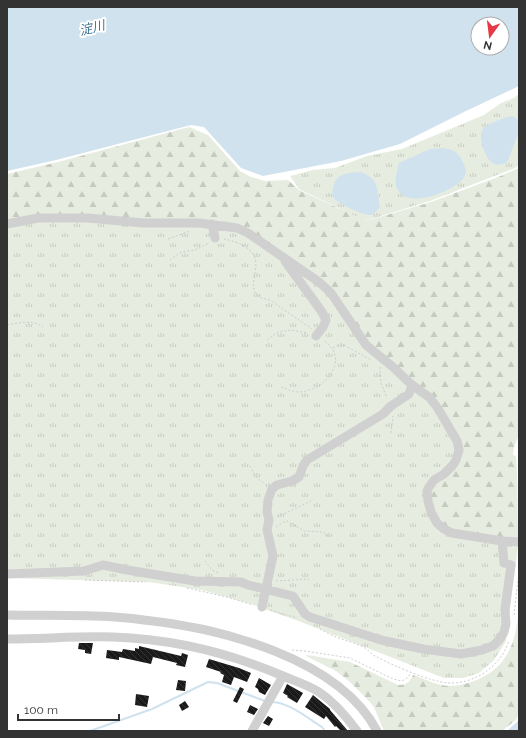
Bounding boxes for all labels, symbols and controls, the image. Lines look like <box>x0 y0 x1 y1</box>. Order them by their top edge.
north arrow <box>470 16 510 56</box>
water label: 淀川 <box>78 17 108 38</box>
text: N <box>482 38 493 53</box>
scale bar <box>18 696 119 722</box>
text: 100 m <box>24 703 58 717</box>

